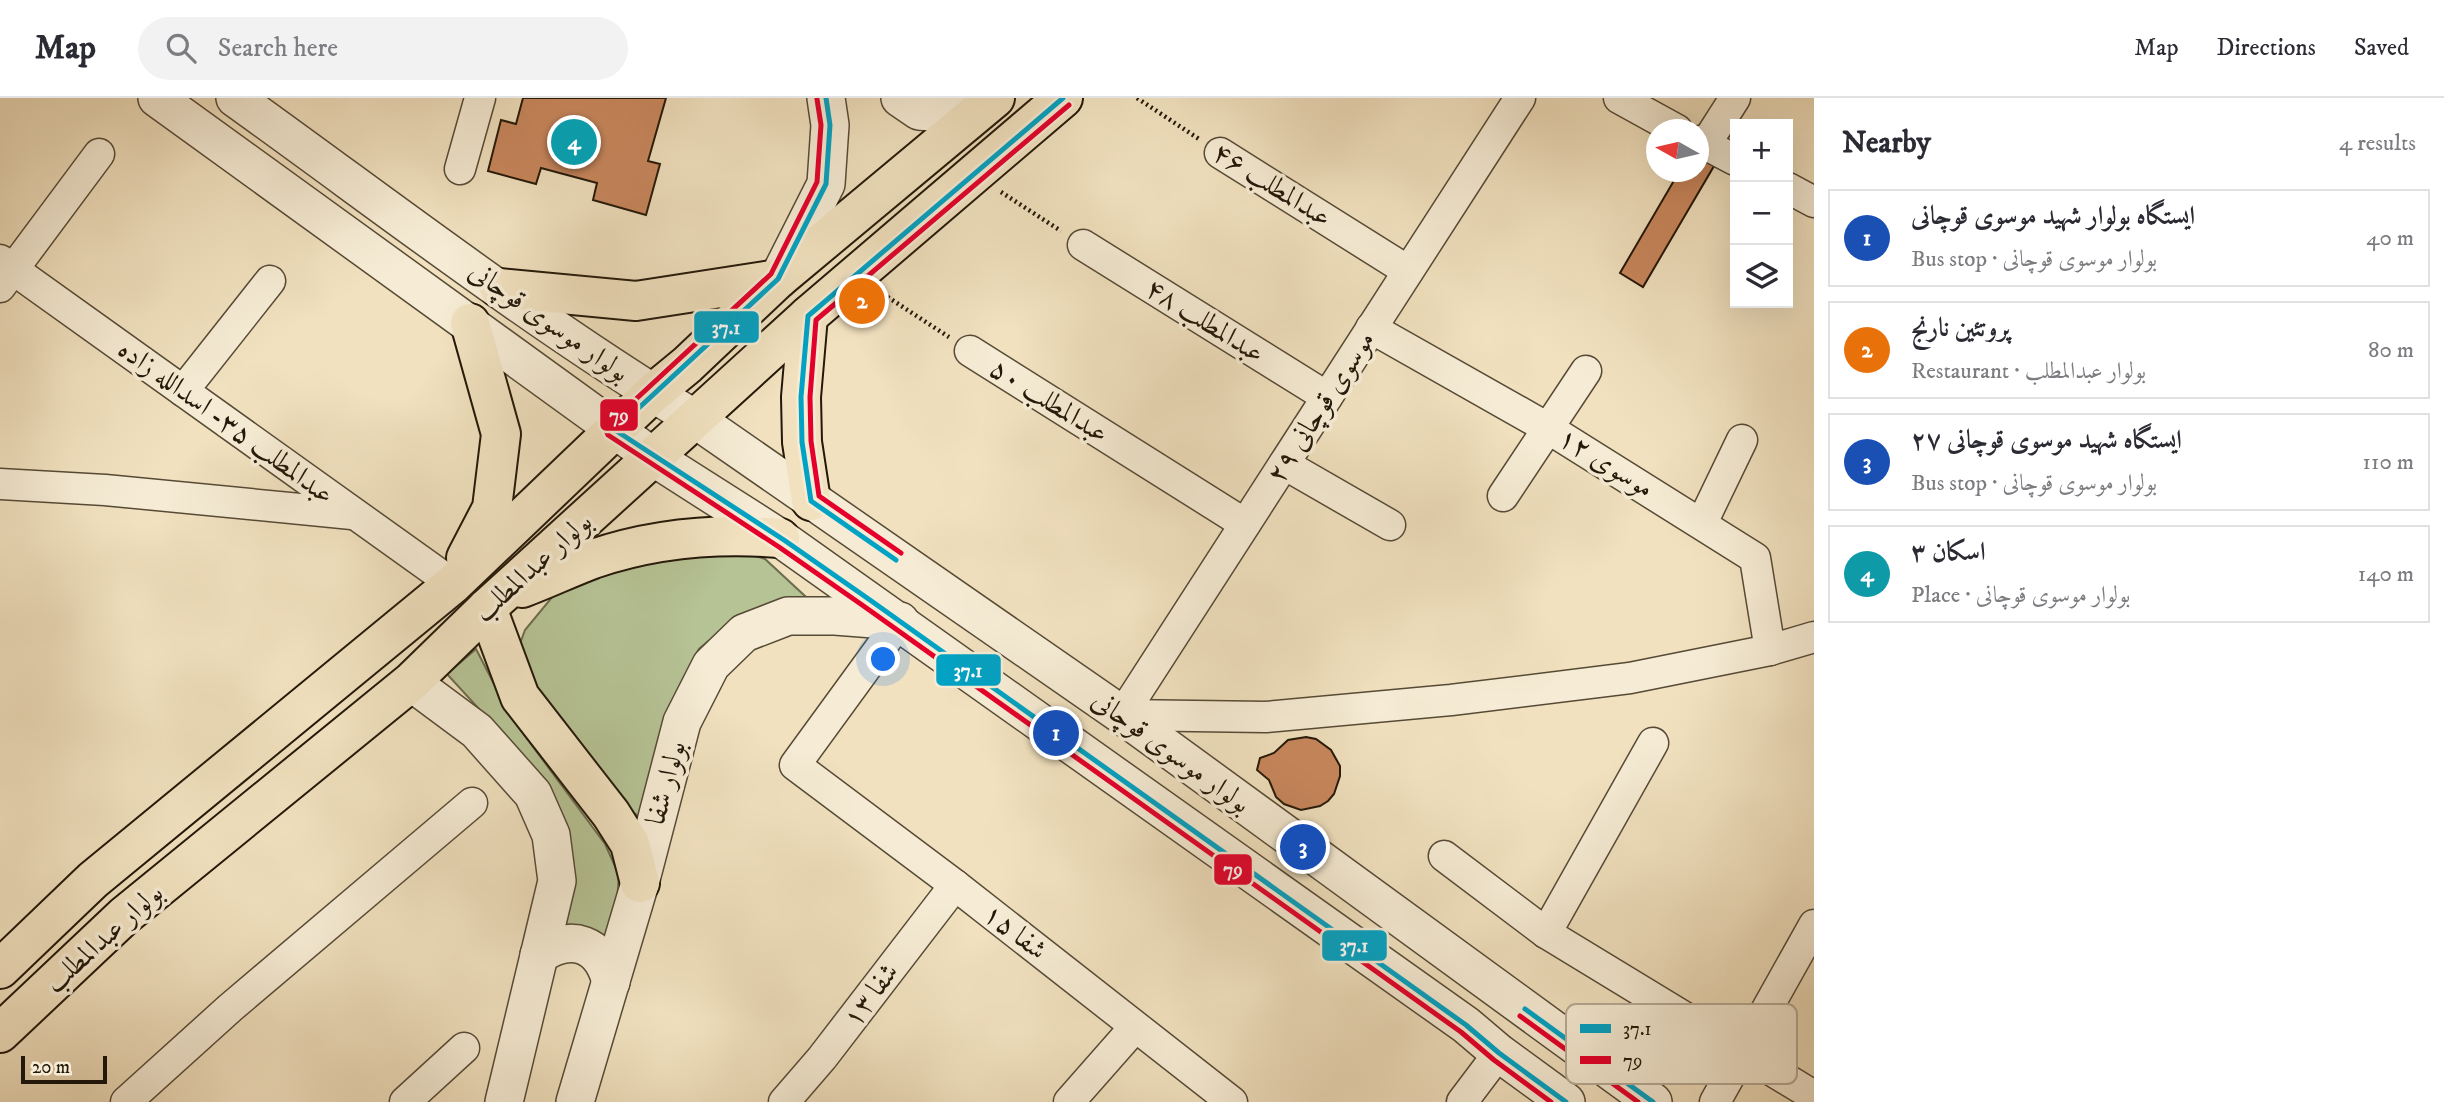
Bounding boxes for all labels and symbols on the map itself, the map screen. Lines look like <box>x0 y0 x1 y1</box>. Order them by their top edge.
pin: 4 <box>551 116 597 168</box>
north arrow <box>1646 119 1709 182</box>
street label: عبدالمطلب ۴۶ <box>1206 135 1338 235</box>
street label: بولوار موسوی قوچانی <box>461 254 636 391</box>
street label: عبدالمطلب ۴۸ <box>1139 271 1271 371</box>
pin: 2 <box>839 275 885 327</box>
line badge: 37.1 <box>693 310 760 344</box>
text: 37.1 <box>712 317 740 340</box>
street label: موسوی قوچانی ۲۹ <box>1259 324 1384 490</box>
street label: عبدالمطلب ۳۵- اسدالله زاده <box>111 332 341 512</box>
street label: عبدالمطلب ۵۰ <box>983 351 1115 451</box>
line badge: 79 <box>599 398 639 432</box>
text: 79 <box>609 405 629 428</box>
street label: موسوی ۱۲ <box>1552 420 1660 506</box>
street label: بولوار عبدالمطلب <box>466 505 600 629</box>
your location <box>866 642 900 676</box>
line badge: 37.1 <box>935 653 1002 687</box>
text: 37.1 <box>954 660 982 683</box>
street label: بولوار موسوی قوچانی <box>1084 683 1257 822</box>
pin: 1 <box>1033 707 1079 759</box>
street label: بولوار شفا <box>638 737 694 829</box>
pin: 3 <box>1280 821 1326 873</box>
line badge: 79 <box>1213 853 1253 886</box>
text: 79 <box>1223 859 1243 882</box>
street label: بولوار عبدالمطلب <box>37 876 171 1000</box>
street label: شفا ۱۵ <box>976 896 1054 968</box>
line badge: 37.1 <box>1321 929 1388 962</box>
text: 37.1 <box>1340 935 1368 958</box>
street label: شفا ۱۳ <box>835 956 907 1034</box>
legend <box>1566 1004 1797 1084</box>
text: 37.1 <box>1623 1018 1651 1041</box>
text: 79 <box>1623 1050 1643 1073</box>
scale bar <box>21 1053 107 1085</box>

